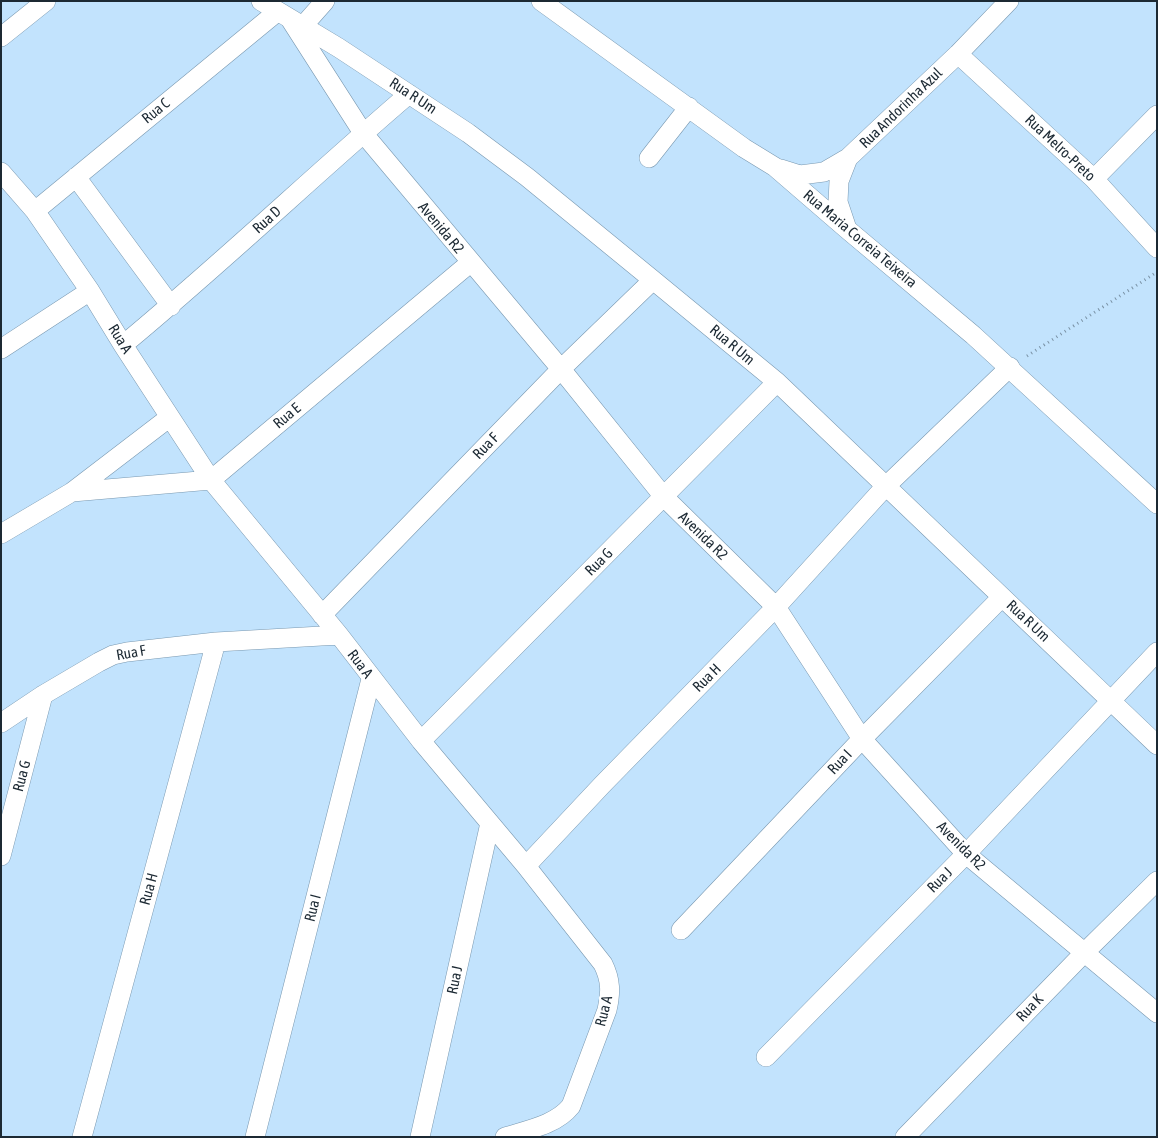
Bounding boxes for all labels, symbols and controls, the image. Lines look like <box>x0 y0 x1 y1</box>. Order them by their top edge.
street label: Rua Andorinha Azul <box>856 64 946 152</box>
street label: Rua R Um <box>386 74 440 118</box>
street label: Rua C <box>138 94 174 128</box>
street label: Rua Melro-Preto <box>1021 111 1099 185</box>
street label: Rua Maria Correia Teixeira <box>799 186 921 292</box>
street label: Avenida R2 <box>414 199 468 257</box>
street label: Rua D <box>249 203 285 237</box>
street label: Rua A <box>104 321 136 357</box>
street label: Rua R Um <box>706 321 758 369</box>
street label: Rua E <box>270 399 304 433</box>
street label: Rua F <box>469 429 503 463</box>
street label: Avenida R2 <box>675 508 731 564</box>
street label: Rua G <box>581 544 617 580</box>
street label: Rua R Um <box>1002 596 1054 646</box>
street label: Rua F <box>115 642 147 664</box>
street label: Rua A <box>343 646 377 682</box>
street label: Rua H <box>689 660 725 696</box>
street label: Rua I <box>824 746 856 778</box>
street label: Rua G <box>9 758 35 794</box>
street label: Avenida R2 <box>933 818 989 874</box>
street label: Rua J <box>924 864 956 896</box>
street label: Rua H <box>136 871 162 907</box>
street label: Rua I <box>301 892 325 924</box>
street label: Rua J <box>443 964 467 996</box>
street label: Rua K <box>1013 991 1047 1025</box>
street label: Rua A <box>592 994 616 1028</box>

